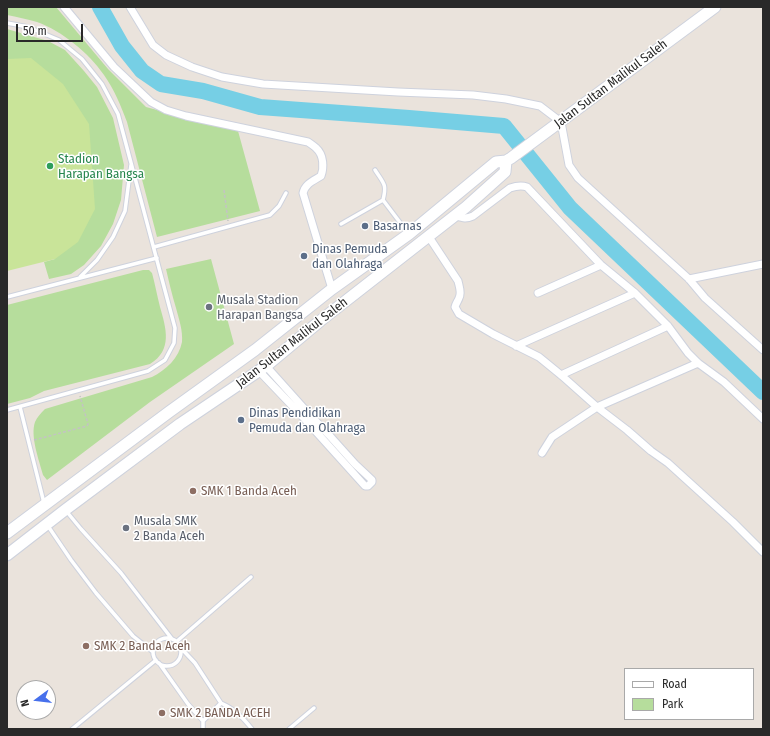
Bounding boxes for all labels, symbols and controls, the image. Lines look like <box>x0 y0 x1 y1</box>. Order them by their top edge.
scale bar <box>18 16 85 42</box>
text: 50 m <box>23 24 47 38</box>
street label: Jalan Sultan Malikul Saleh <box>551 36 671 132</box>
place label: Stadion Harapan Bangsa <box>58 151 144 182</box>
marker: Stadion Harapan Bangsa <box>45 161 55 171</box>
place label: Basarnas <box>373 218 421 234</box>
marker: Basarnas <box>360 221 370 231</box>
place label: Dinas Pemuda dan Olahraga <box>312 241 388 272</box>
marker: Dinas Pemuda dan Olahraga <box>299 251 309 261</box>
place label: Musala Stadion Harapan Bangsa <box>217 292 303 323</box>
street label: Jalan Sultan Malikul Saleh <box>233 295 351 391</box>
marker: Musala Stadion Harapan Bangsa <box>204 302 214 312</box>
place label: Dinas Pendidikan Pemuda dan Olahraga <box>249 405 366 436</box>
marker: Dinas Pendidikan Pemuda dan Olahraga <box>236 415 246 425</box>
place label: SMK 1 Banda Aceh <box>201 483 297 499</box>
marker: SMK 1 Banda Aceh <box>188 486 198 496</box>
place label: Musala SMK 2 Banda Aceh <box>134 513 205 544</box>
marker: Musala SMK 2 Banda Aceh <box>121 523 131 533</box>
place label: SMK 2 Banda Aceh <box>94 638 190 654</box>
marker: SMK 2 Banda Aceh <box>81 641 91 651</box>
legend <box>624 668 754 720</box>
text: Road <box>662 677 687 691</box>
north arrow <box>16 680 56 720</box>
text: Park <box>662 697 683 711</box>
text: N <box>18 698 32 708</box>
place label: SMK 2 BANDA ACEH <box>170 705 271 721</box>
marker: SMK 2 BANDA ACEH <box>157 708 167 718</box>

